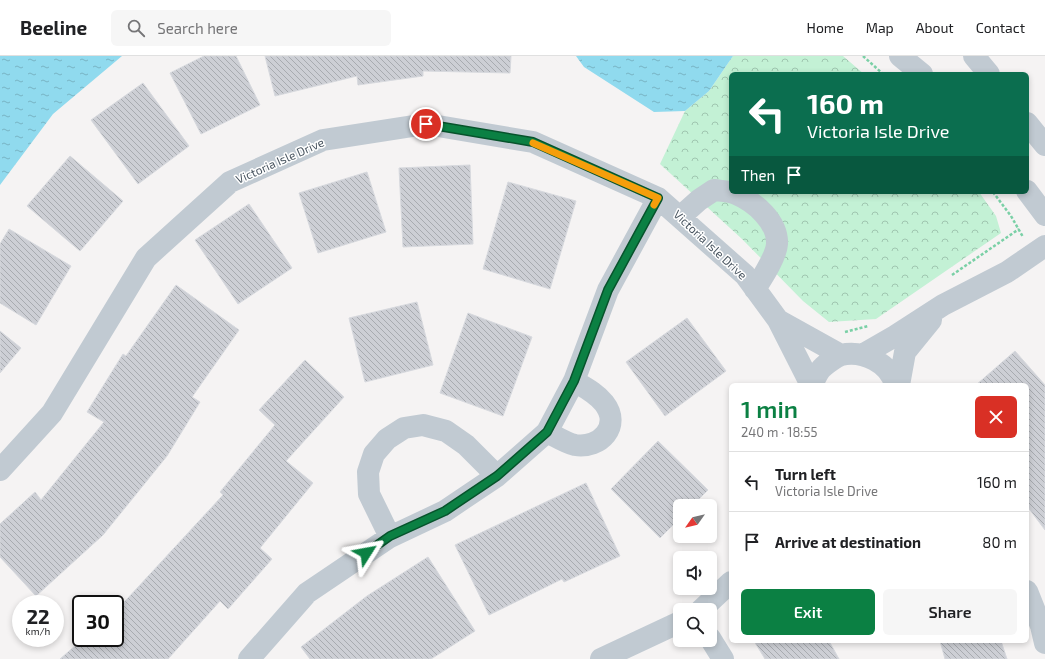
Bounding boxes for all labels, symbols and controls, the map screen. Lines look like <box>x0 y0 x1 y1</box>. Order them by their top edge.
search box <box>111 10 391 46</box>
text: Beeline <box>20 16 87 39</box>
icon: search <box>125 17 147 39</box>
text: Search here <box>157 19 238 37</box>
text: Home <box>807 19 844 36</box>
text: Map <box>866 19 894 36</box>
text: About <box>916 19 954 36</box>
text: Contact <box>976 19 1025 36</box>
text: 160 m <box>807 86 884 120</box>
icon: left <box>741 88 793 140</box>
pin <box>409 107 443 141</box>
icon: arrive <box>415 113 437 135</box>
text: Victoria Isle Drive <box>807 120 950 142</box>
street label: Victoria Isle Drive <box>233 134 326 186</box>
icon: arrive <box>783 164 805 186</box>
text: Then <box>741 166 775 184</box>
street label: Victoria Isle Drive <box>671 207 750 282</box>
text: 1 min <box>741 394 798 423</box>
button: close <box>975 396 1017 438</box>
text: 240 m · 18:55 <box>741 424 817 440</box>
text: Turn left <box>775 465 836 483</box>
icon: left <box>741 471 763 493</box>
text: 160 m <box>977 473 1017 491</box>
text: Victoria Isle Drive <box>775 483 878 499</box>
north arrow <box>673 499 717 543</box>
map controls <box>673 499 717 647</box>
icon: arrive <box>741 531 763 553</box>
position arrow <box>345 532 387 574</box>
text: Arrive at destination <box>775 533 921 551</box>
text: 80 m <box>982 533 1017 551</box>
button: sound <box>673 551 717 595</box>
button: Exit <box>741 589 875 635</box>
button: Share <box>883 589 1017 635</box>
speed limit sign: 30 <box>72 595 124 647</box>
button: search <box>673 603 717 647</box>
text: 22 <box>26 604 50 628</box>
text: km/h <box>26 625 50 637</box>

